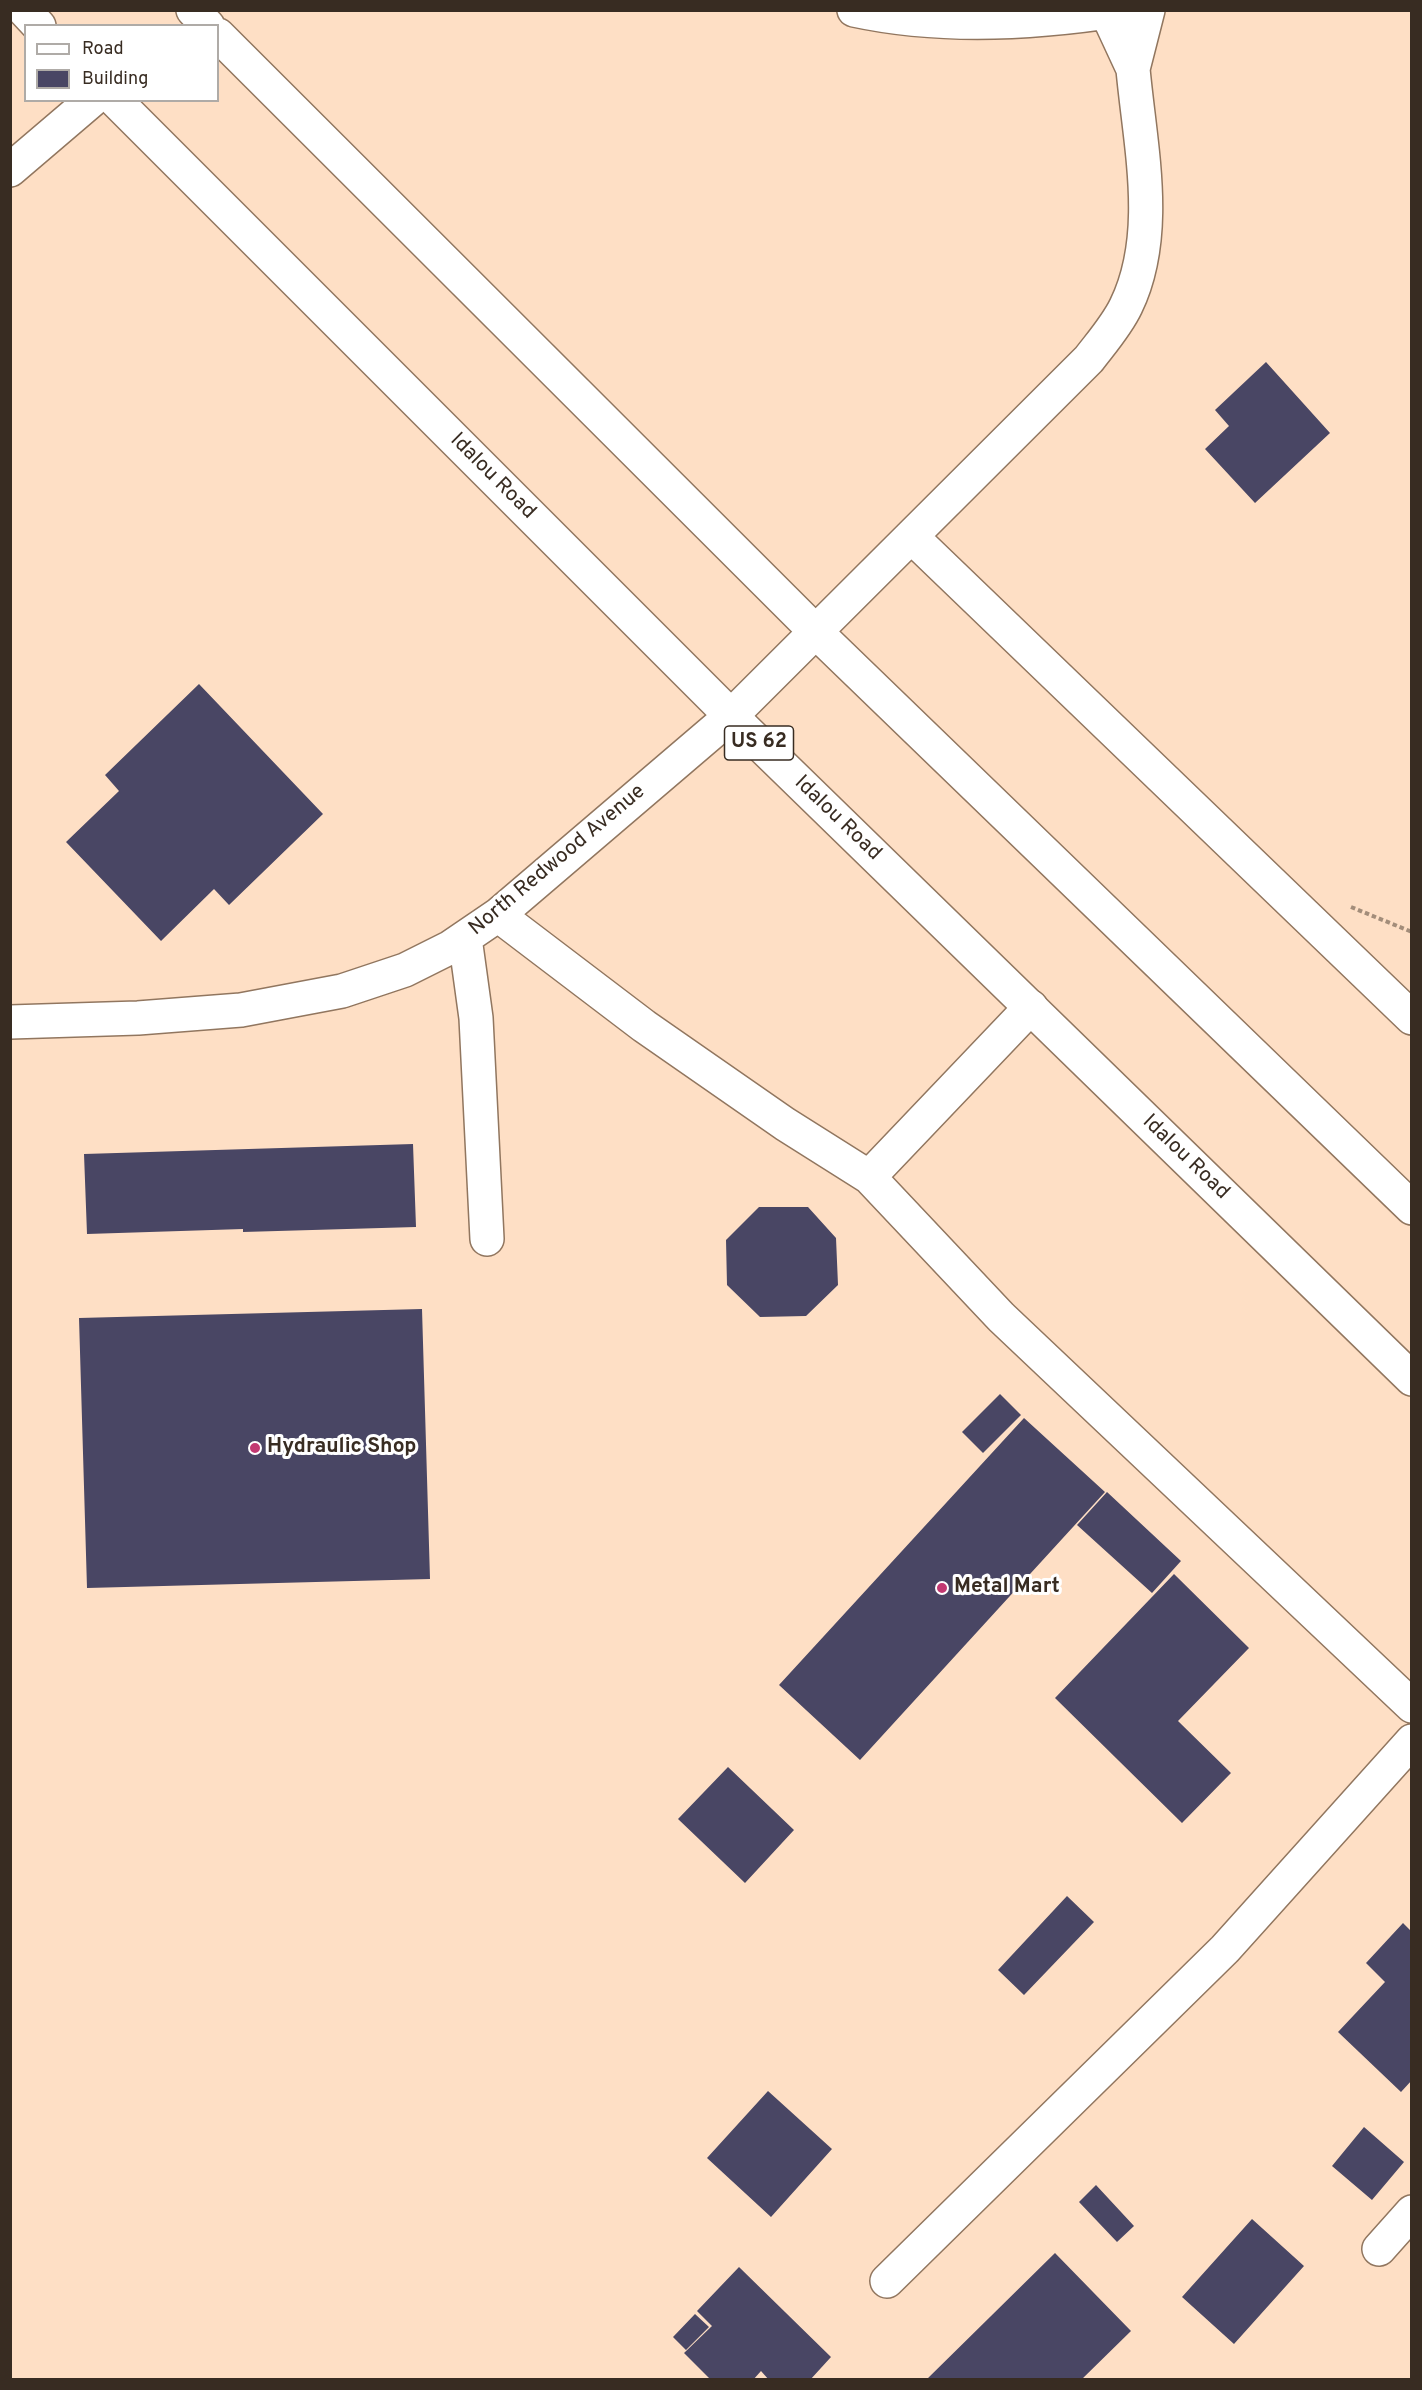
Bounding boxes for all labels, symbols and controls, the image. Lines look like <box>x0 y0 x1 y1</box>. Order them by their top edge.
legend <box>24 24 219 102</box>
text: Road <box>82 38 124 61</box>
text: Building <box>82 68 148 91</box>
street label: Idalou Road <box>444 429 540 525</box>
road number: US 62 <box>724 726 794 760</box>
street label: Idalou Road <box>788 771 886 867</box>
street label: North Redwood Avenue <box>465 780 651 942</box>
street label: Idalou Road <box>1136 1110 1234 1206</box>
place label: Hydraulic Shop <box>267 1435 416 1461</box>
marker: Hydraulic Shop <box>248 1441 262 1455</box>
place label: Metal Mart <box>954 1575 1060 1601</box>
marker: Metal Mart <box>935 1581 949 1595</box>

